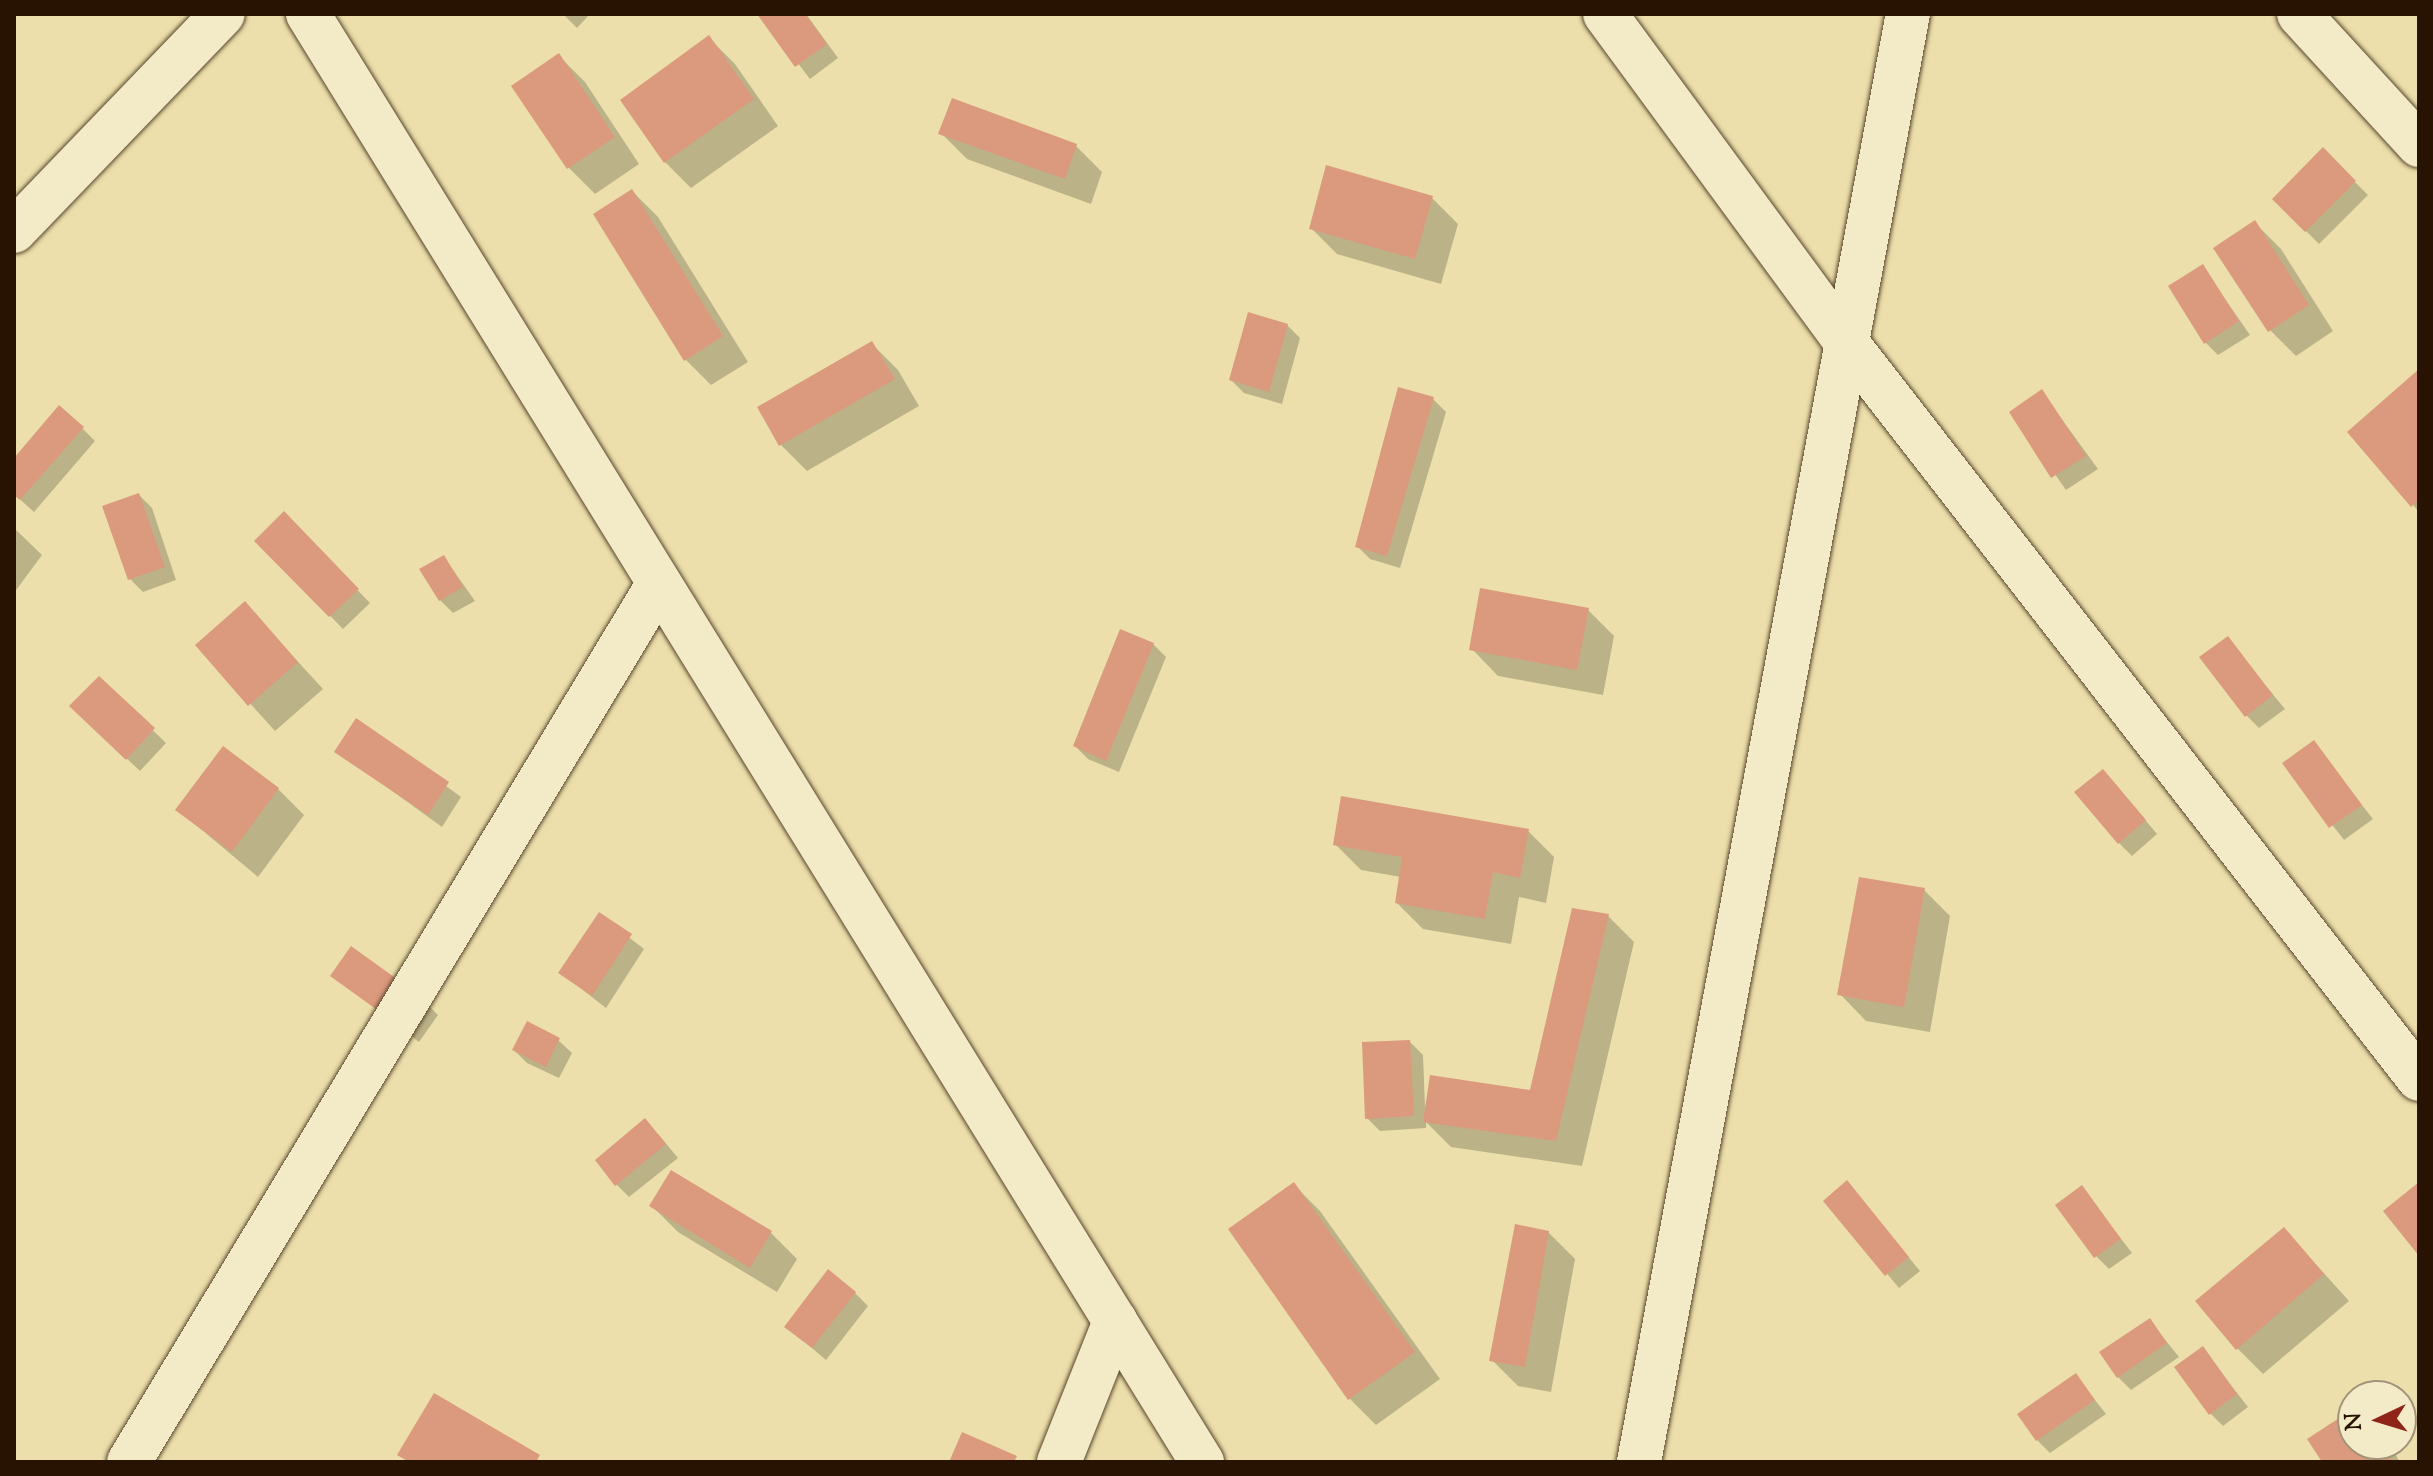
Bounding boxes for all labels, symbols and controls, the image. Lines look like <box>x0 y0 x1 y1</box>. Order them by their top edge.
north arrow <box>2337 1380 2417 1460</box>
text: N <box>2338 1412 2372 1431</box>

